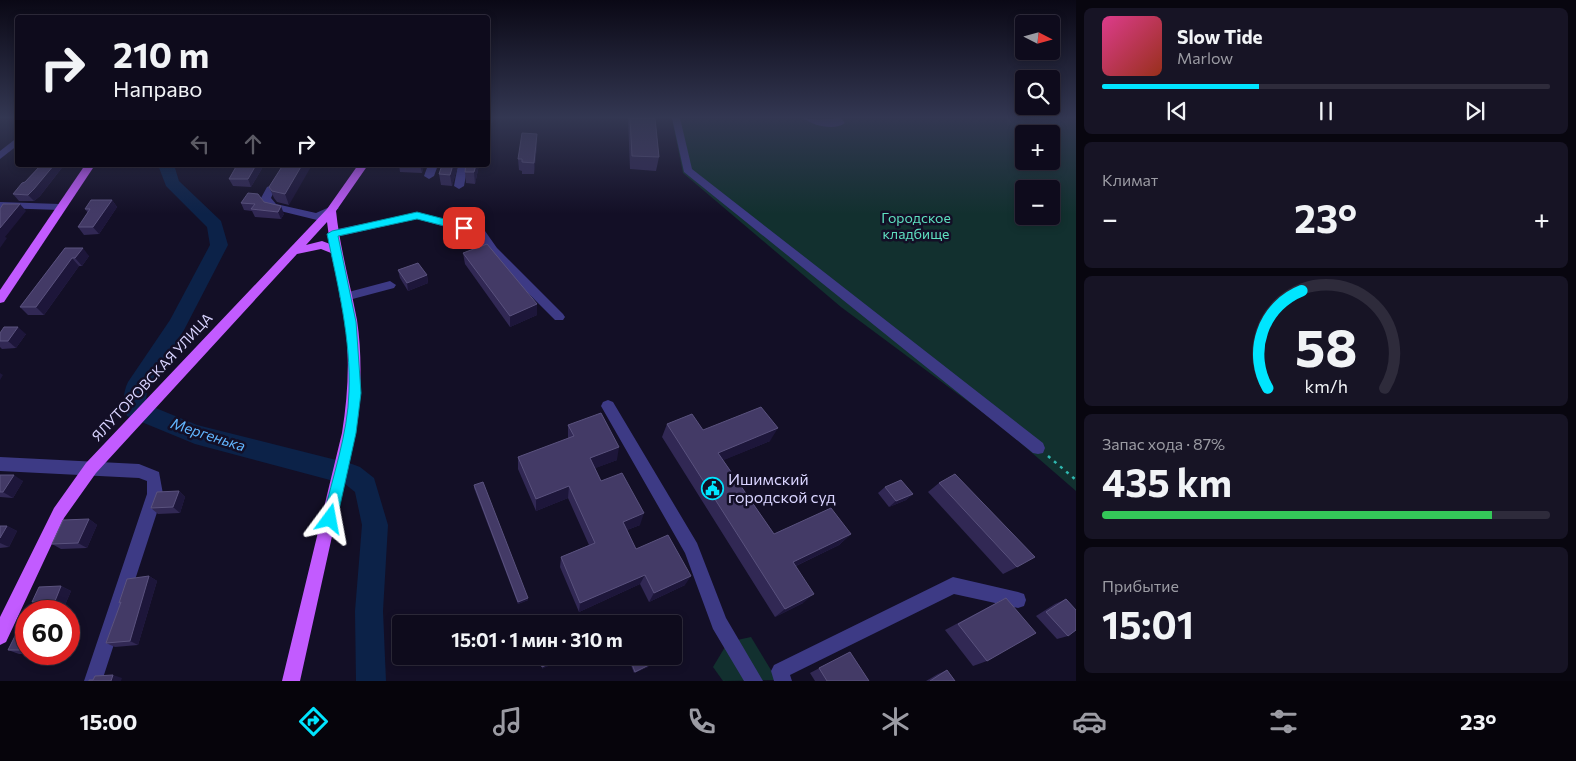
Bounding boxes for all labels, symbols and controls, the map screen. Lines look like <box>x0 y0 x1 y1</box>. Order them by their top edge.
north arrow <box>1015 15 1060 60</box>
map controls <box>1015 15 1060 225</box>
text: Slow Tide <box>1177 25 1263 48</box>
text: 210 m <box>113 32 209 75</box>
icon: right <box>30 35 95 100</box>
text: Marlow <box>1177 48 1233 67</box>
button: search <box>1015 70 1060 115</box>
text: Направо <box>113 75 203 102</box>
icon: previous <box>1163 97 1191 125</box>
icon: pause <box>1312 97 1340 125</box>
icon: next <box>1461 97 1489 125</box>
button: + <box>1015 125 1060 170</box>
icon: left <box>186 130 214 158</box>
icon: ahead <box>239 130 267 158</box>
icon: right <box>292 130 320 158</box>
text: Климат <box>1102 170 1158 189</box>
button: − <box>1015 180 1060 225</box>
text: 23° <box>1294 194 1357 241</box>
text: − <box>1102 201 1118 235</box>
text: + <box>1534 201 1550 235</box>
pin <box>443 207 485 249</box>
park label: Городское кладбище <box>881 209 951 242</box>
icon: arrive <box>450 214 478 242</box>
street label: ЯЛУТОРОВСКАЯ УЛИЦА <box>88 309 216 444</box>
text: 58 <box>1295 314 1357 378</box>
text: km/h <box>1304 375 1348 397</box>
water label: Мергенька <box>169 414 248 455</box>
text: Запас хода · 87% <box>1102 434 1225 453</box>
text: 435 km <box>1102 458 1232 505</box>
place label: Ишимский городской суд <box>728 469 836 506</box>
public building icon: Ишимский городской суд <box>700 476 724 500</box>
position arrow <box>303 492 355 544</box>
text: Прибытие <box>1102 576 1179 595</box>
speed limit sign: 60 <box>15 600 80 665</box>
text: 15:01 <box>1102 600 1194 647</box>
text: 15:01 · 1 мин · 310 m <box>451 628 623 651</box>
icon: directions <box>296 704 331 739</box>
icon: music <box>490 704 525 739</box>
icon: phone <box>684 704 719 739</box>
icon: climate <box>878 704 913 739</box>
icon: car <box>1072 704 1107 739</box>
icon: filters <box>1266 704 1301 739</box>
text: 15:00 <box>79 708 137 735</box>
text: 23° <box>1460 708 1496 735</box>

